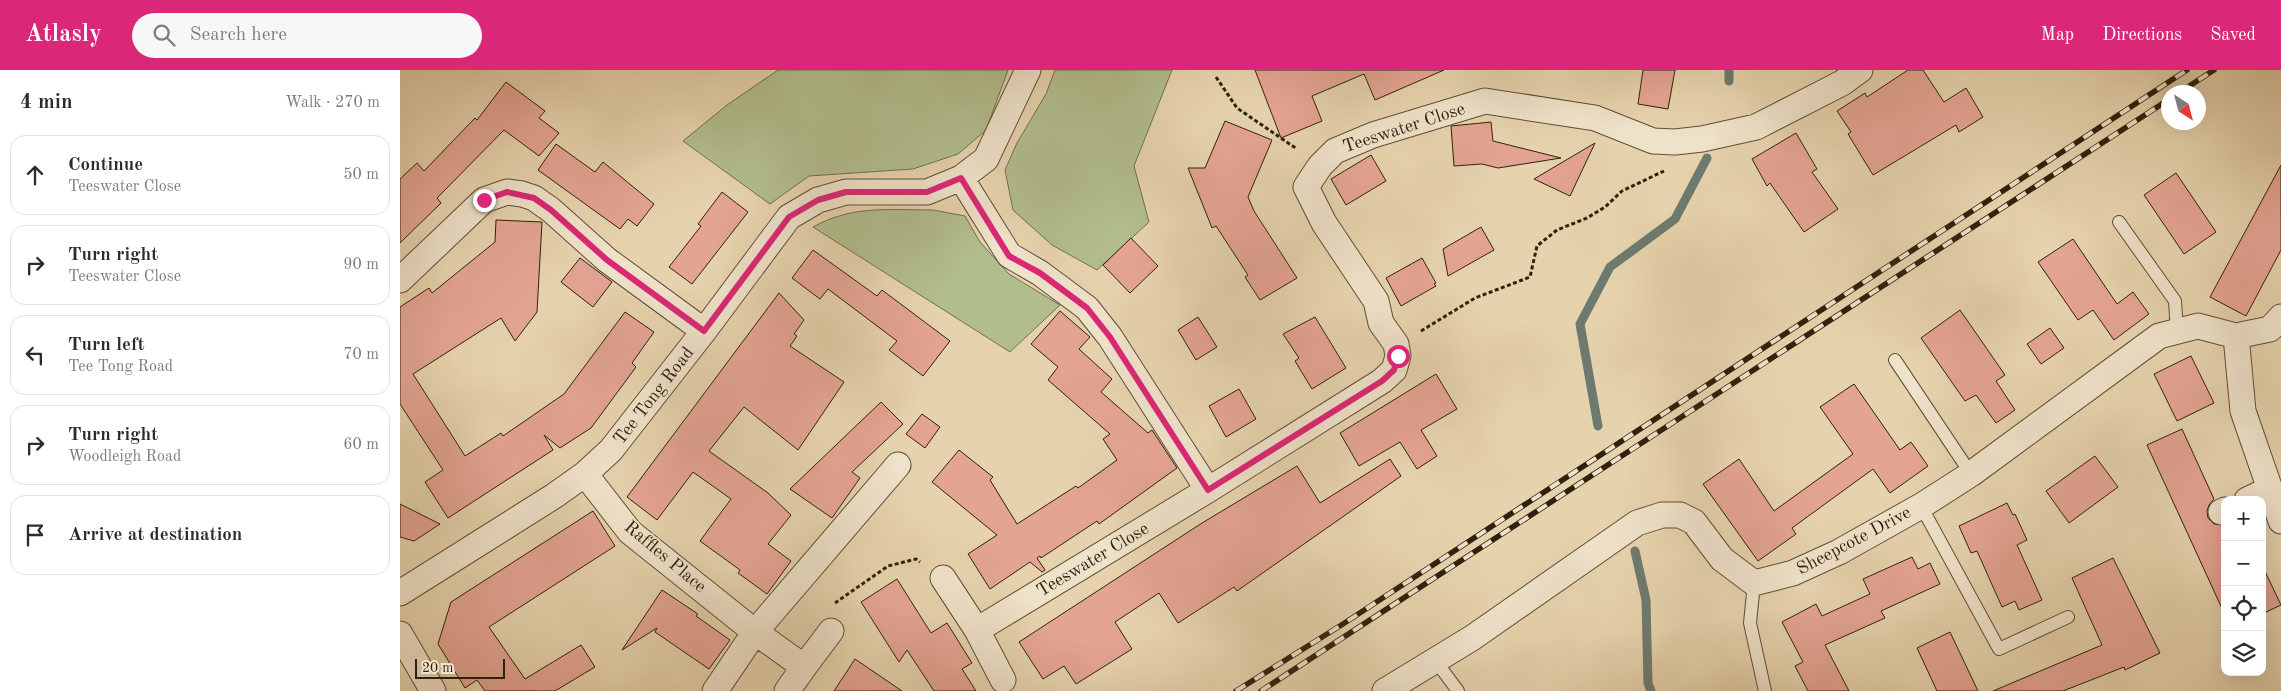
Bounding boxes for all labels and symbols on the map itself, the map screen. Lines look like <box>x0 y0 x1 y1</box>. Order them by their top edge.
north arrow <box>2161 85 2206 130</box>
street label: Teeswater Close <box>1341 100 1467 156</box>
route end <box>473 189 496 212</box>
street label: Tee Tong Road <box>610 344 698 448</box>
route start <box>1387 345 1410 368</box>
street label: Sheepcote Drive <box>1794 503 1914 579</box>
street label: Raffles Place <box>621 518 709 596</box>
street label: Teeswater Close <box>1034 520 1152 600</box>
scale bar <box>415 656 505 679</box>

